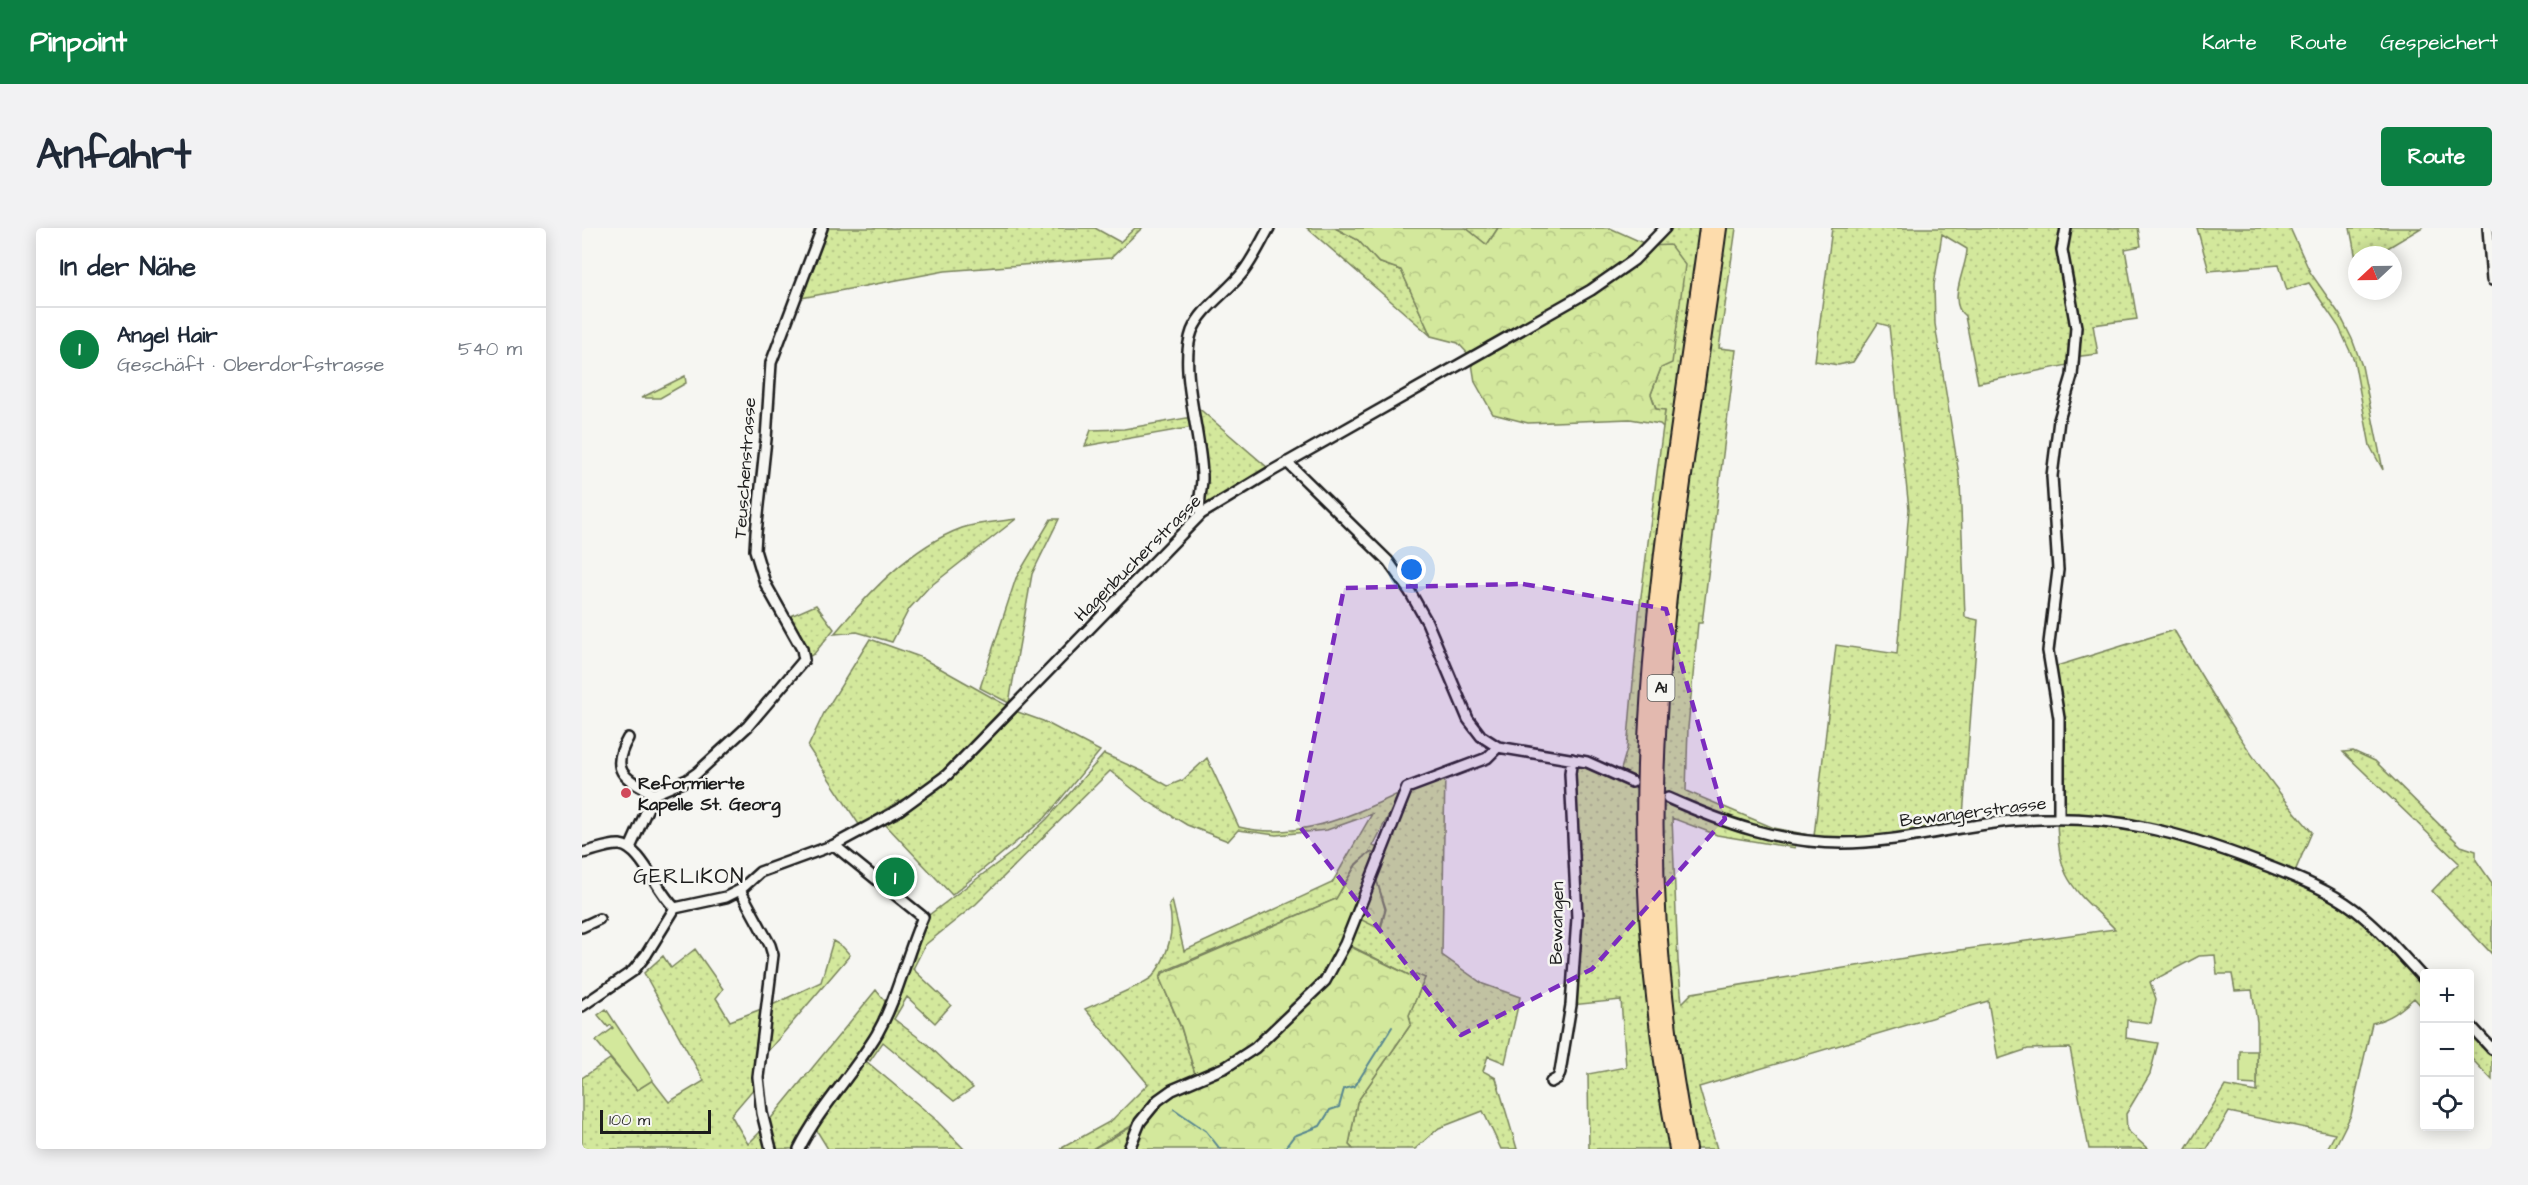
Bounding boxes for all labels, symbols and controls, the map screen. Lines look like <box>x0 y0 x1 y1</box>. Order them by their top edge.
text: Pinpoint <box>30 23 127 62</box>
text: Karte <box>2202 28 2257 57</box>
text: Route <box>2290 28 2347 57</box>
text: Gespeichert <box>2380 28 2498 57</box>
text: Anfahrt <box>36 127 191 185</box>
button: Route <box>2381 127 2492 186</box>
north arrow <box>2348 246 2402 300</box>
text: In der Nähe <box>60 249 196 285</box>
text: Angel Hair <box>117 320 218 351</box>
text: 1 <box>78 335 81 363</box>
text: 540 m <box>458 335 522 363</box>
text: Geschäft · Oberdorfstrasse <box>117 351 384 379</box>
street label: Teuschenstrasse <box>728 396 762 539</box>
street label: Hagenbucherstrasse <box>1069 489 1208 628</box>
your location <box>1397 555 1426 584</box>
road number: A1 <box>1648 675 1674 701</box>
place label: Reformierte Kapelle St. Georg <box>638 771 781 818</box>
marker: Reformierte Kapelle St. Georg <box>619 786 633 800</box>
street label: Bewangerstrasse <box>1898 791 2048 834</box>
pin: 1 <box>876 854 914 900</box>
district label: GERLIKON <box>633 862 745 891</box>
street label: Bewangen <box>1544 881 1571 965</box>
map controls <box>2420 969 2474 1131</box>
button: + <box>2420 969 2474 1023</box>
button: − <box>2420 1023 2474 1077</box>
button: locate <box>2420 1077 2474 1131</box>
scale bar <box>600 1107 711 1134</box>
text: 100 m <box>609 1109 650 1131</box>

